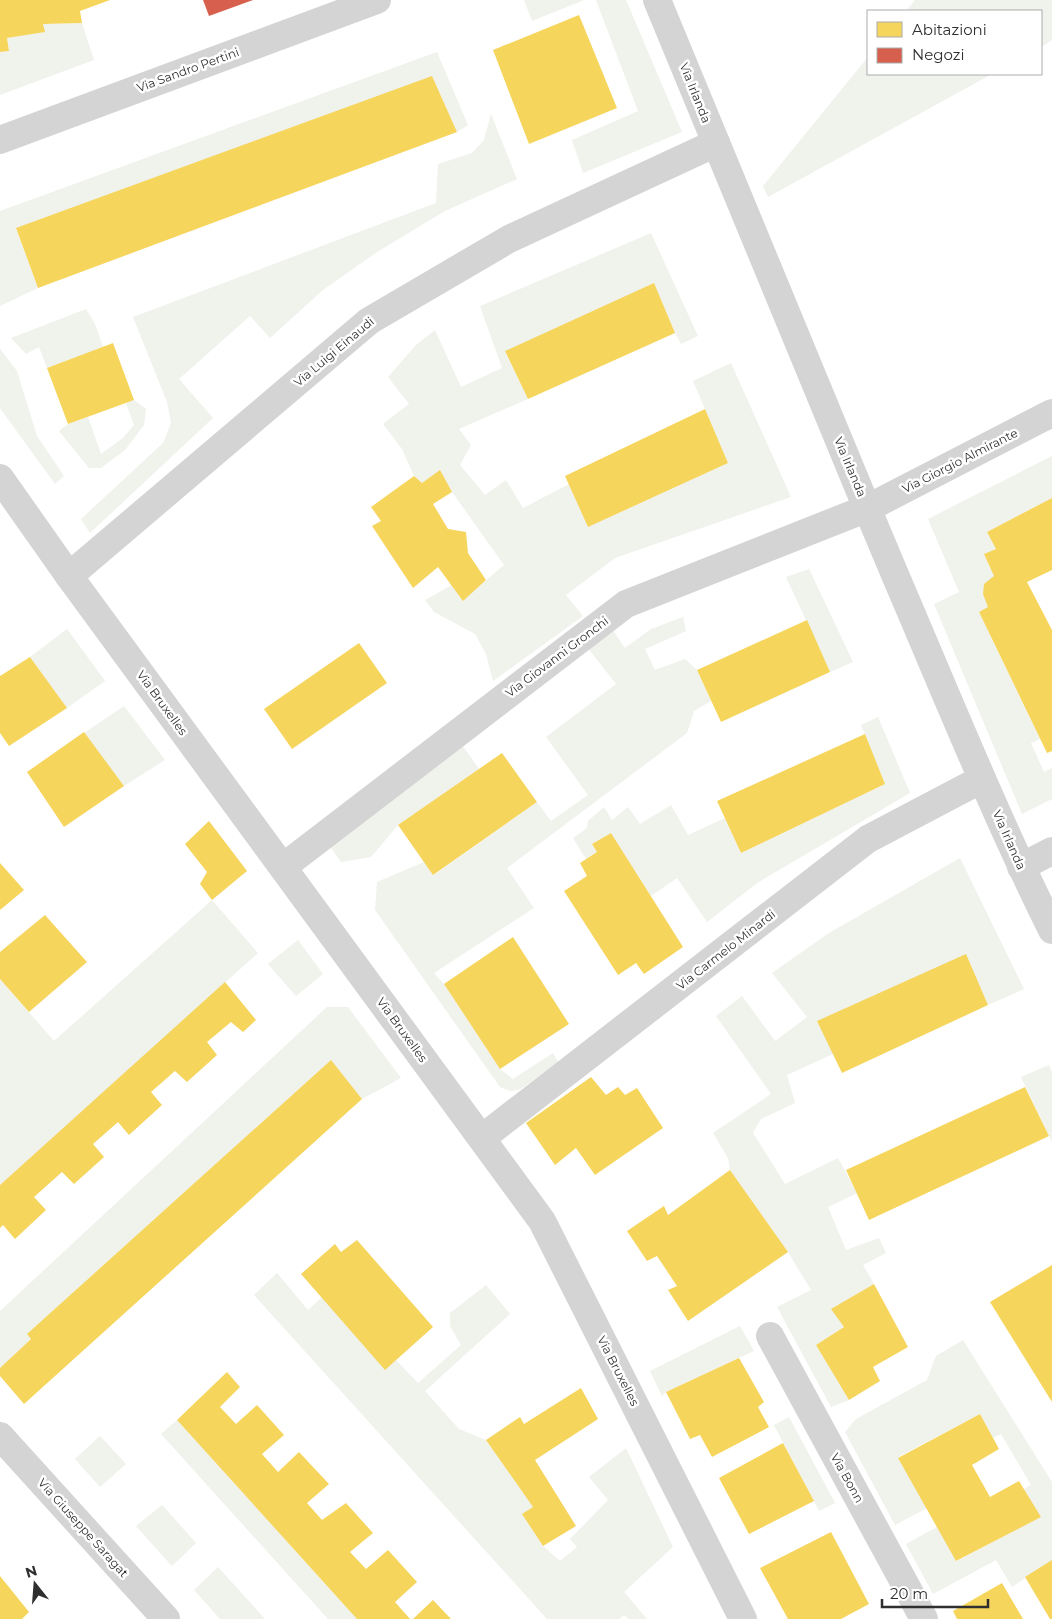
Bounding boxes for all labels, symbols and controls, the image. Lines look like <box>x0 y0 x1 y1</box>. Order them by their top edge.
legend <box>867 10 1042 75</box>
text: Abitazioni <box>912 20 987 39</box>
street label: Via Sandro Pertini <box>135 44 241 95</box>
text: Negozi <box>912 45 965 64</box>
street label: Via Irlanda <box>677 61 714 125</box>
street label: Via Luigi Einaudi <box>290 314 377 390</box>
street label: Via Giorgio Almirante <box>900 425 1020 496</box>
street label: Via Irlanda <box>831 435 870 499</box>
street label: Via Giovanni Gronchi <box>502 613 611 700</box>
street label: Via Bruxelles <box>134 667 191 738</box>
street label: Via Irlanda <box>990 808 1029 872</box>
street label: Via Carmelo Minardi <box>673 906 778 993</box>
street label: Via Bruxelles <box>374 994 431 1065</box>
street label: Via Bruxelles <box>594 1333 643 1408</box>
street label: Via Bonn <box>828 1450 867 1505</box>
street label: Via Giuseppe Saragat <box>35 1475 132 1580</box>
north arrow <box>10 1559 60 1609</box>
text: N <box>23 1561 39 1582</box>
scale bar <box>882 1576 988 1608</box>
text: 20 m <box>890 1584 928 1603</box>

